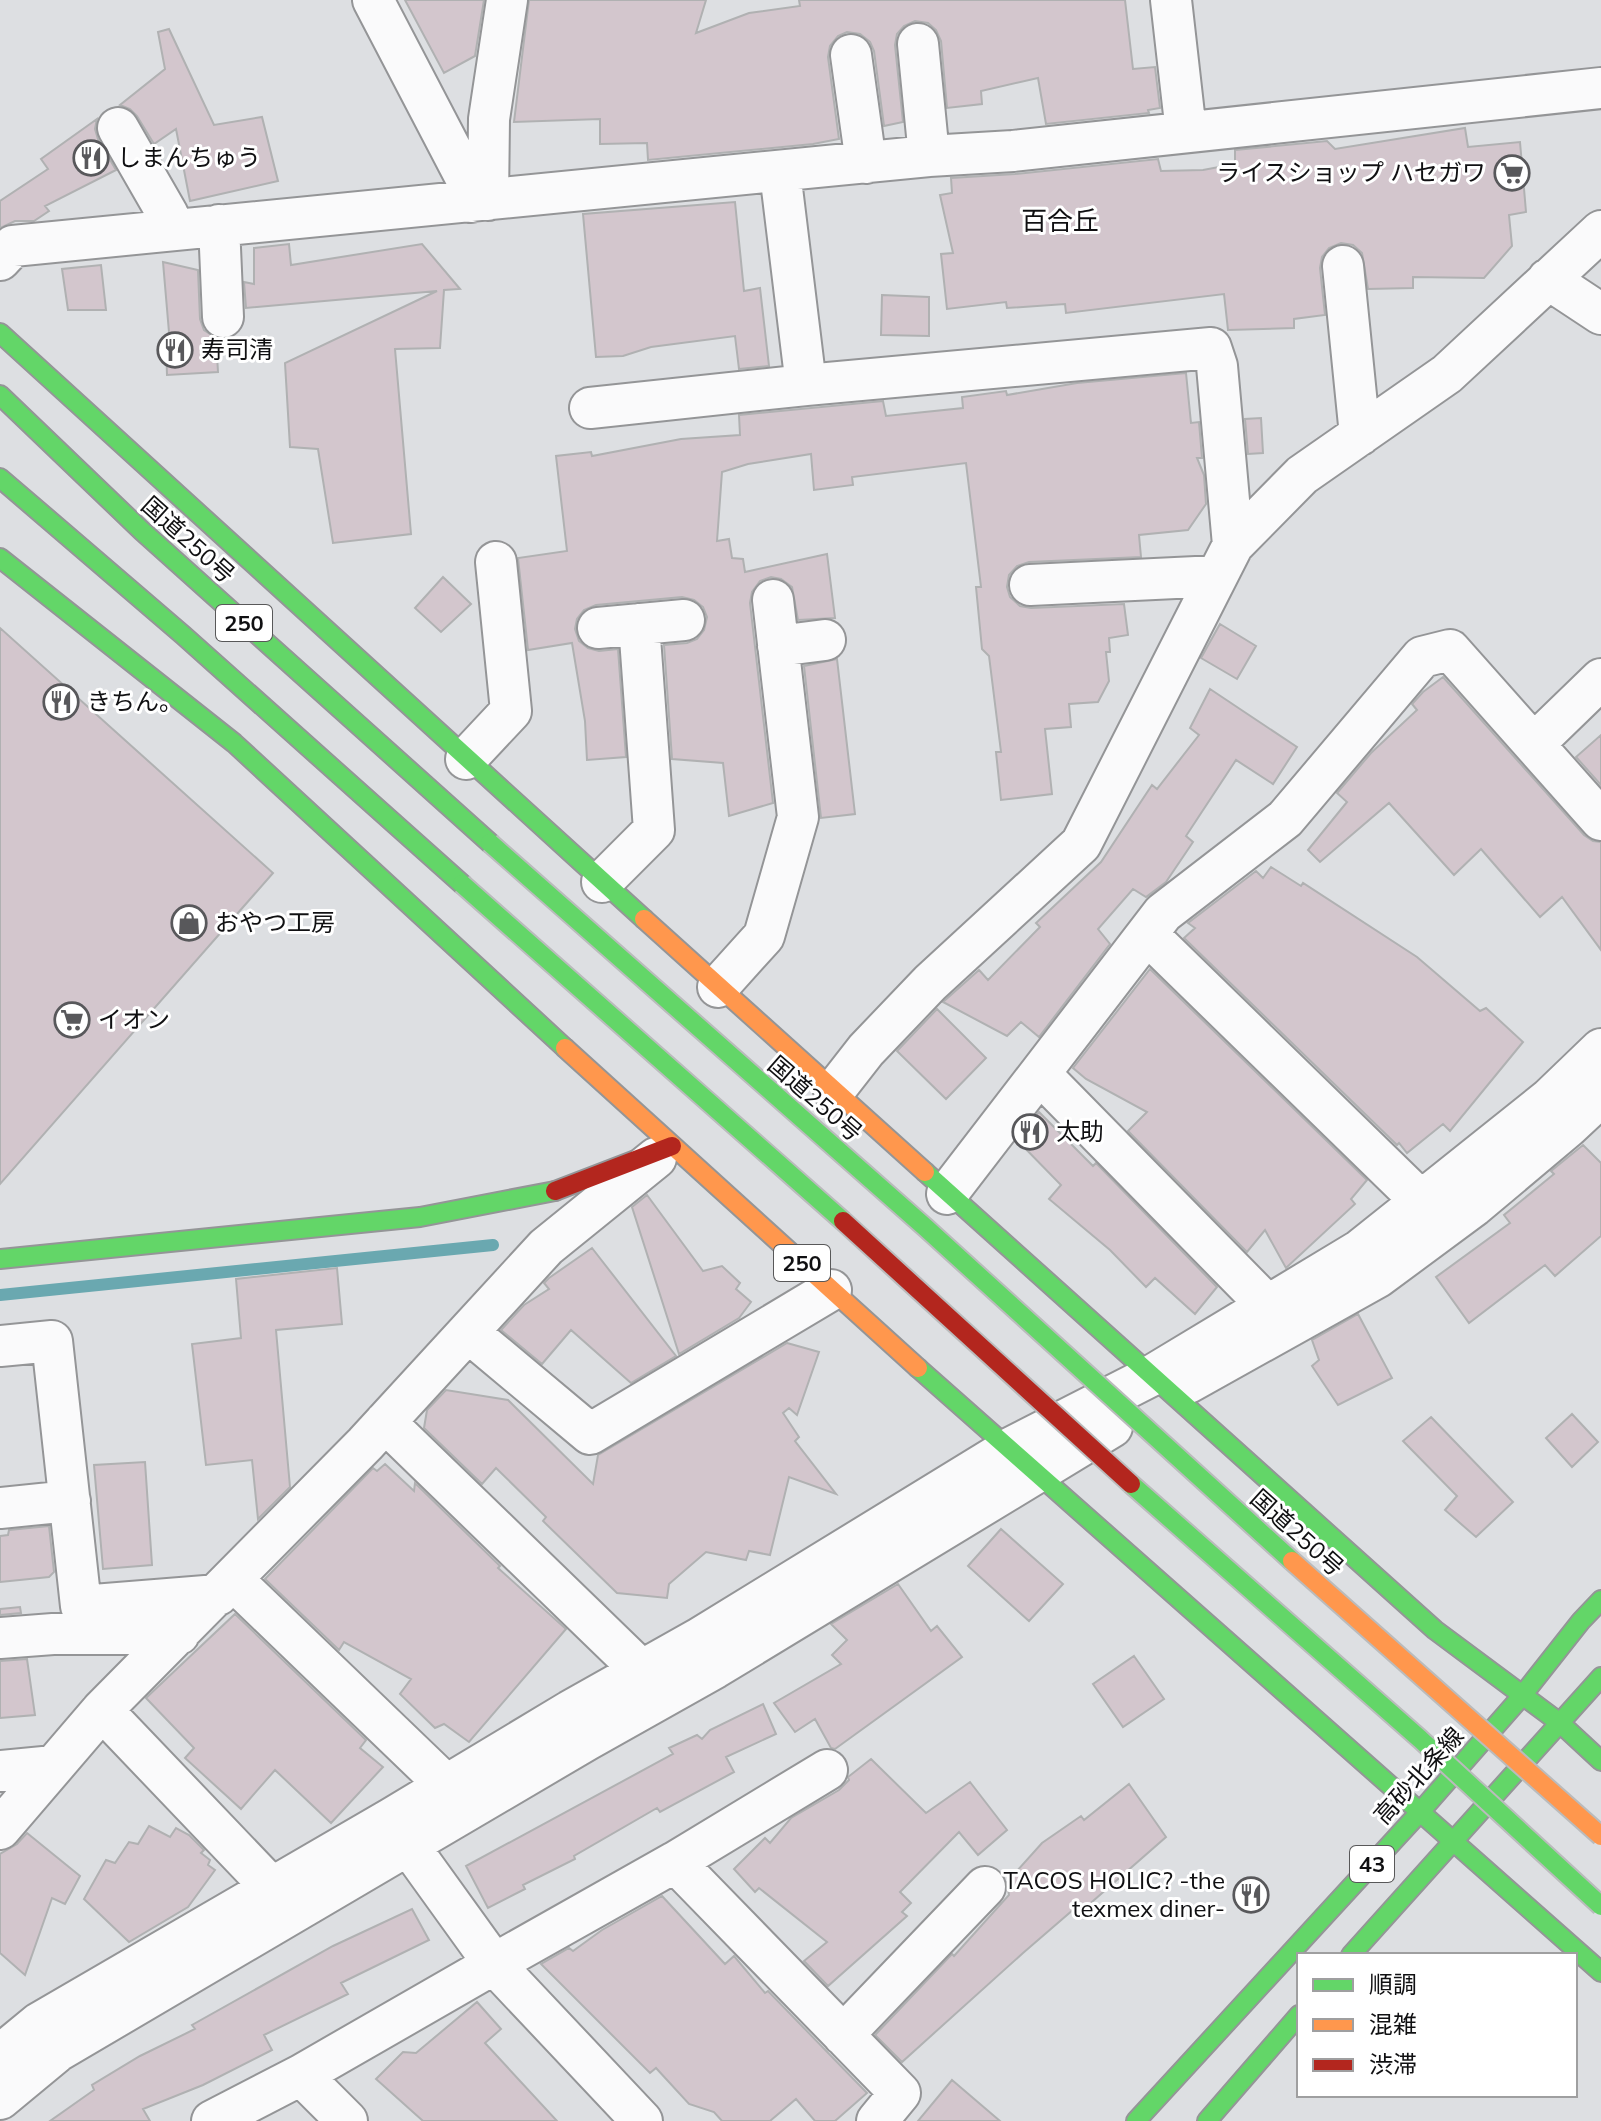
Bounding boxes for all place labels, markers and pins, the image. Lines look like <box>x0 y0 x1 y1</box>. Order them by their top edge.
restaurant icon: しまんちゅう <box>72 139 110 177</box>
place label: しまんちゅう <box>117 142 261 172</box>
supermarket icon: ライスショップ ハセガワ <box>1493 154 1531 192</box>
place label: ライスショップ ハセガワ <box>1216 157 1486 187</box>
restaurant icon: 寿司清 <box>156 331 194 369</box>
place label: 寿司清 <box>201 334 273 364</box>
restaurant icon: きちん。 <box>42 683 80 721</box>
place label: きちん。 <box>87 686 183 716</box>
shop icon: おやつ工房 <box>170 904 208 942</box>
place label: おやつ工房 <box>215 907 335 937</box>
supermarket icon: イオン <box>53 1001 91 1039</box>
place label: イオン <box>98 1004 170 1034</box>
restaurant icon: 太助 <box>1011 1113 1049 1151</box>
place label: 太助 <box>1056 1116 1104 1146</box>
place label: TACOS HOLIC? -the texmex diner- <box>1003 1865 1225 1923</box>
restaurant icon: TACOS HOLIC? -the texmex diner- <box>1232 1876 1270 1914</box>

